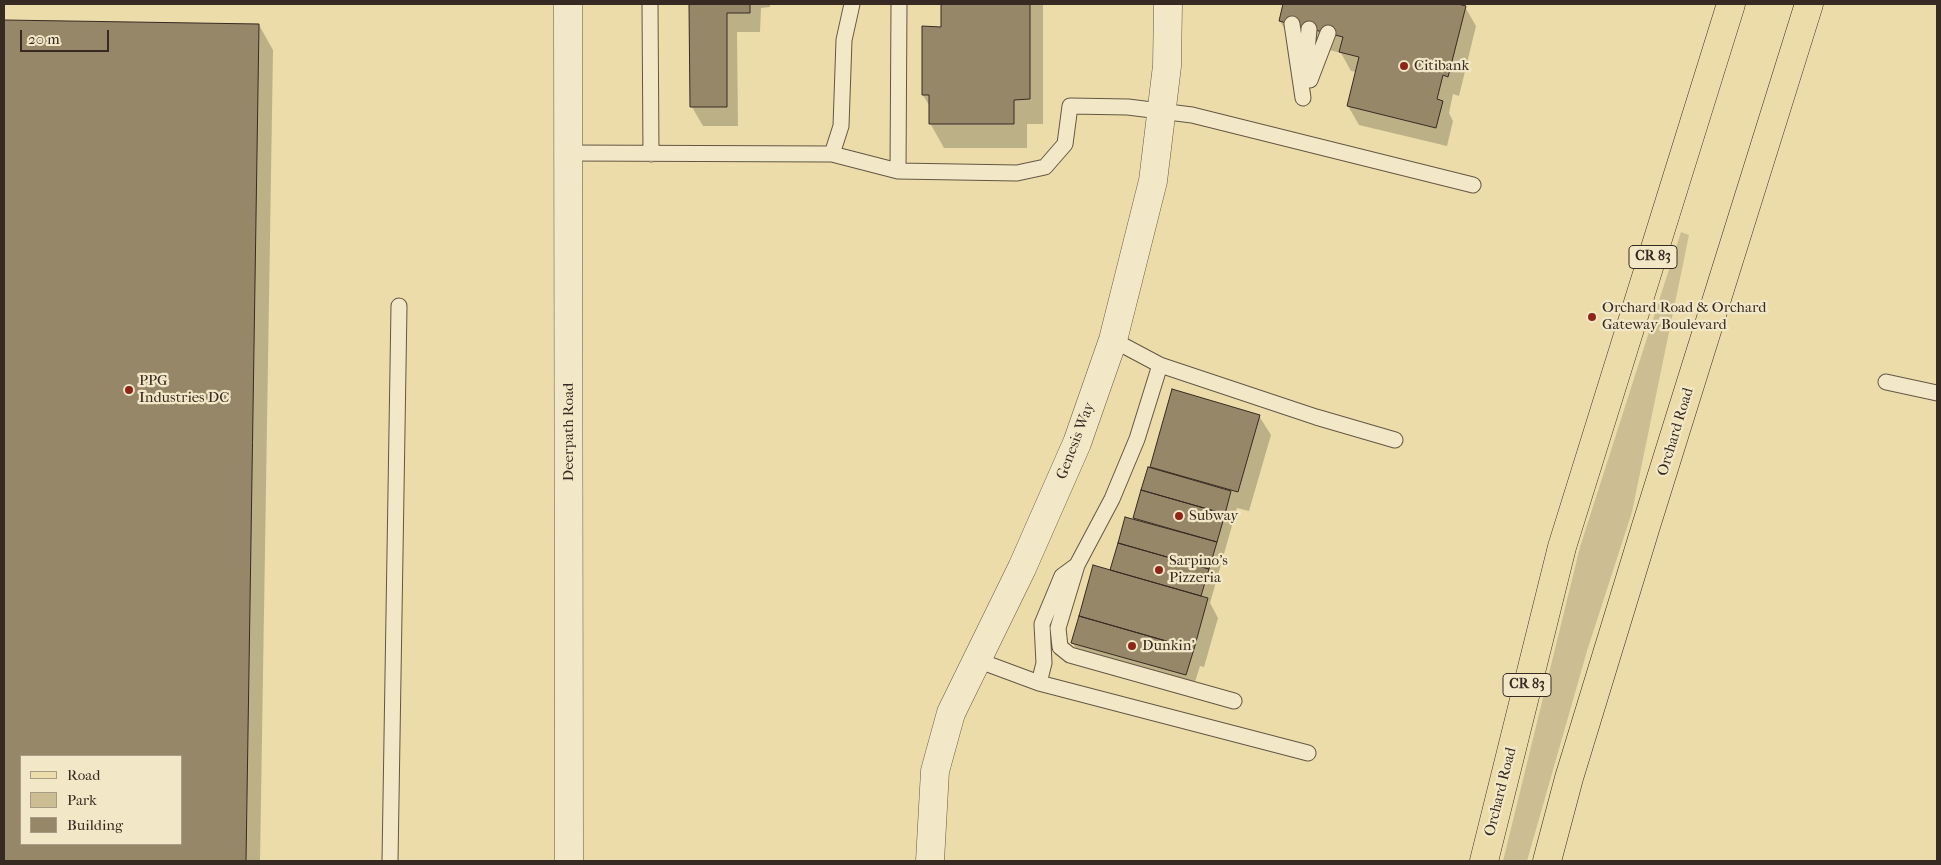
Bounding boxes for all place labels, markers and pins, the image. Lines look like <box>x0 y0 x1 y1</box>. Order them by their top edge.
place label: Citibank <box>1414 57 1469 75</box>
marker: Citibank <box>1398 60 1410 72</box>
place label: Orchard Road & Orchard Gateway Boulevard <box>1602 299 1766 334</box>
marker: Orchard Road & Orchard Gateway Boulevard <box>1586 311 1598 323</box>
place label: PPG Industries DC <box>139 372 229 407</box>
marker: PPG Industries DC <box>123 384 135 396</box>
place label: Subway <box>1189 507 1238 525</box>
marker: Subway <box>1173 510 1185 522</box>
place label: Sarpino's Pizzeria <box>1169 552 1228 587</box>
marker: Sarpino's Pizzeria <box>1153 564 1165 576</box>
place label: Dunkin' <box>1142 637 1195 655</box>
marker: Dunkin' <box>1126 640 1138 652</box>

